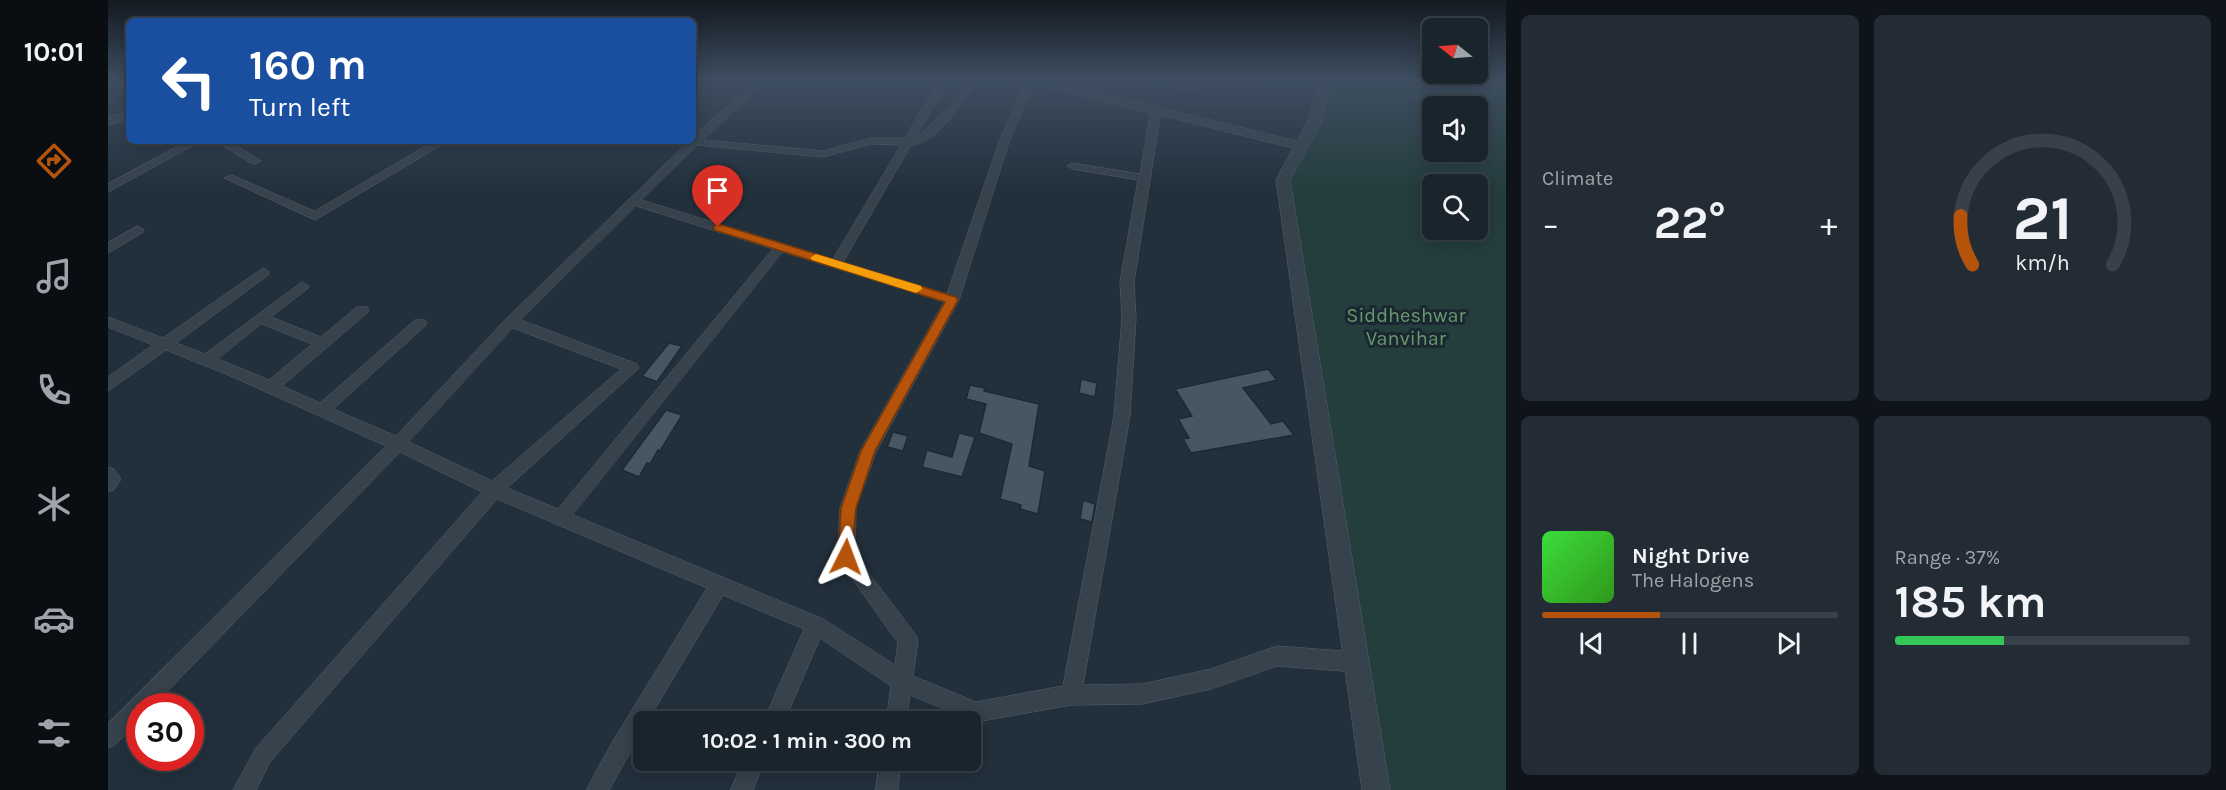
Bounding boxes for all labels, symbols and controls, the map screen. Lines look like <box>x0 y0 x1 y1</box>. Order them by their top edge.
north arrow <box>1422 18 1488 84</box>
map controls <box>1422 18 1488 240</box>
text: 10:01 <box>24 36 84 68</box>
text: 160 m <box>249 40 367 90</box>
icon: left <box>150 42 228 120</box>
text: Turn left <box>249 91 350 123</box>
button: sound <box>1422 96 1488 162</box>
icon: directions <box>33 140 75 182</box>
pin <box>692 165 743 227</box>
text: Climate <box>1542 167 1613 190</box>
icon: arrive <box>701 174 734 207</box>
button: search <box>1422 174 1488 240</box>
text: 21 <box>2012 182 2072 255</box>
text: 22° <box>1654 197 1726 249</box>
text: − <box>1542 205 1559 243</box>
text: + <box>1820 205 1838 243</box>
text: km/h <box>2015 250 2069 275</box>
icon: music <box>33 255 75 297</box>
park label: Siddheshwar Vanvihar <box>1346 304 1466 350</box>
icon: phone <box>33 369 75 411</box>
icon: climate <box>33 483 75 525</box>
position arrow <box>814 525 878 589</box>
text: Night Drive <box>1632 543 1750 569</box>
text: Range · 37% <box>1895 546 2000 569</box>
text: The Halogens <box>1632 569 1754 592</box>
text: 185 km <box>1895 576 2047 628</box>
icon: car <box>33 598 75 640</box>
icon: previous <box>1575 627 1608 660</box>
icon: pause <box>1673 627 1706 660</box>
icon: next <box>1772 627 1805 660</box>
speed limit sign: 30 <box>126 693 204 771</box>
icon: filters <box>33 712 75 754</box>
text: 10:02 · 1 min · 300 m <box>702 728 912 754</box>

